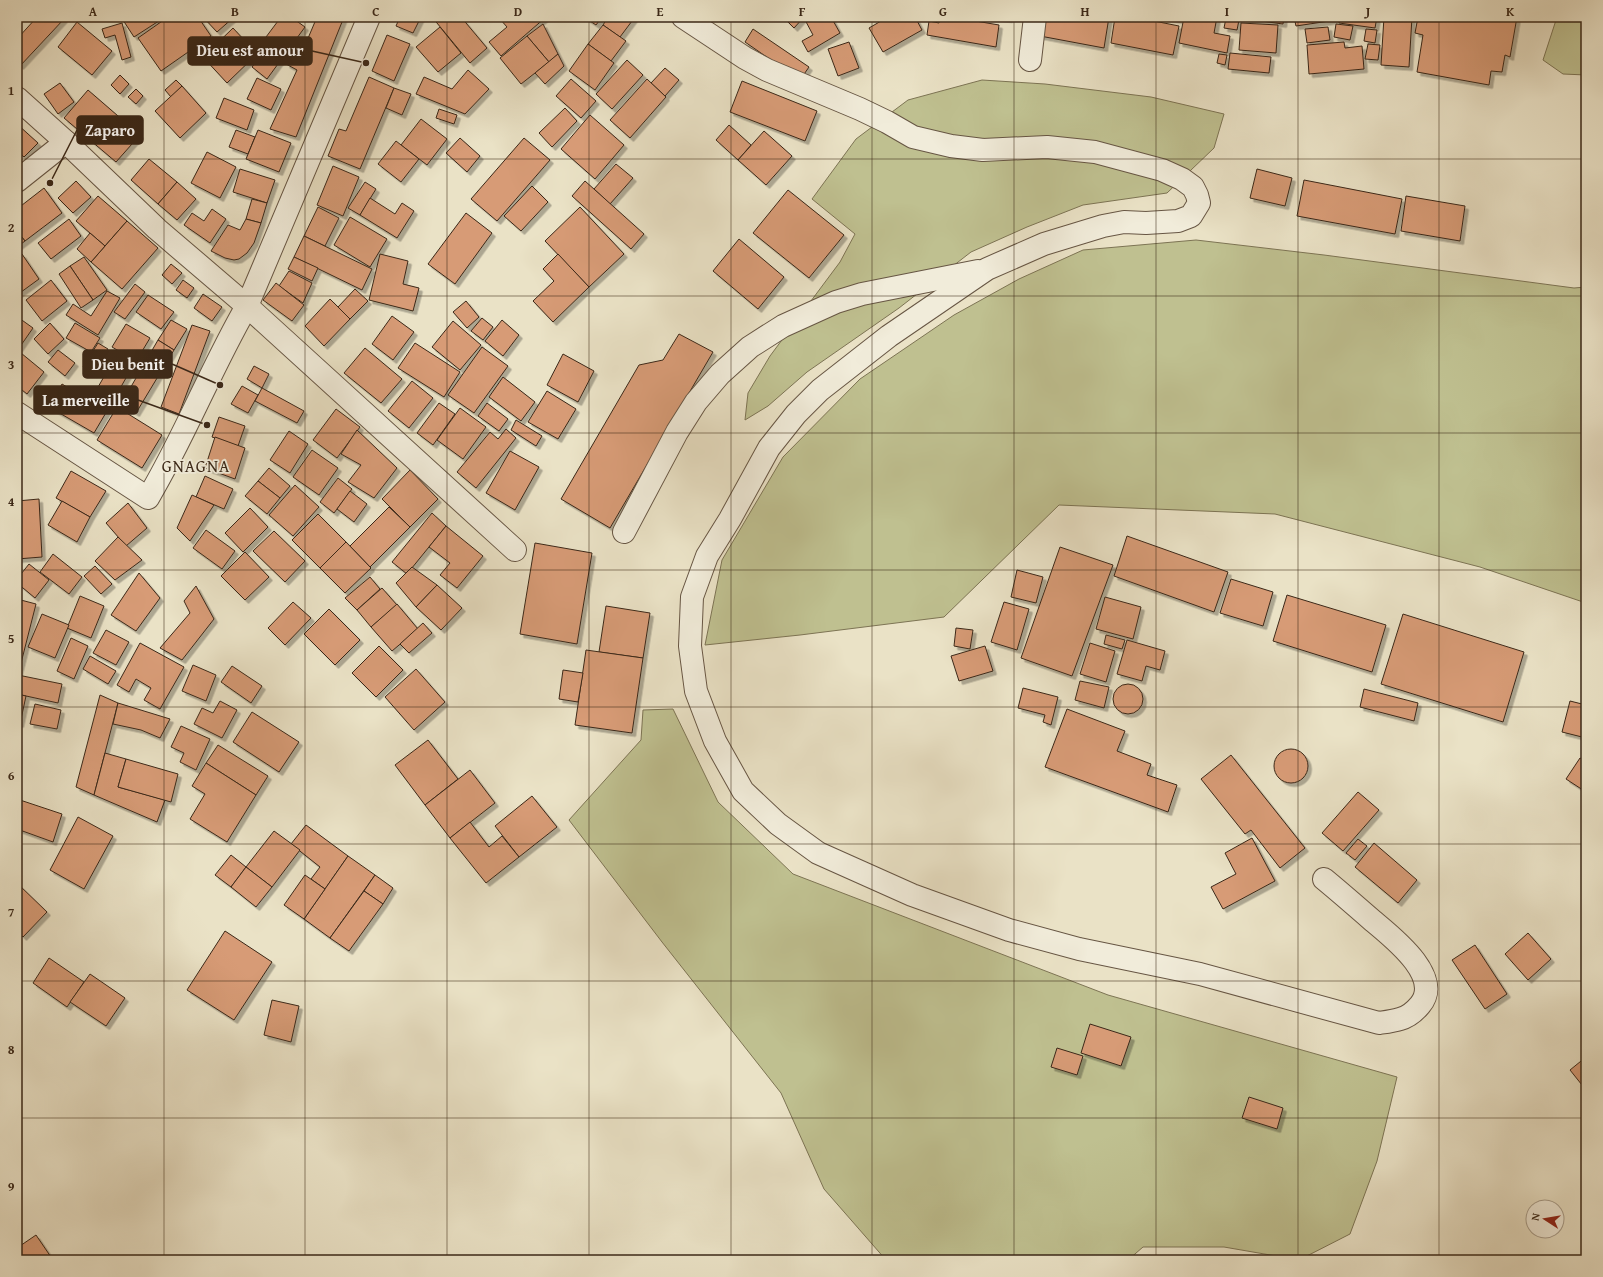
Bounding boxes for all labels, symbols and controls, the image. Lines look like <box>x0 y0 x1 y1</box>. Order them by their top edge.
text: A <box>89 2 98 21</box>
text: B <box>231 2 239 21</box>
text: C <box>372 2 380 21</box>
text: D <box>514 2 522 21</box>
text: E <box>657 2 664 21</box>
text: F <box>799 2 806 21</box>
text: G <box>939 2 947 21</box>
text: H <box>1080 2 1090 21</box>
text: I <box>1225 2 1229 21</box>
text: J <box>1364 2 1371 21</box>
text: K <box>1506 2 1515 21</box>
callout: Dieu est amour <box>188 37 312 65</box>
text: Dieu est amour <box>196 38 304 62</box>
text: 1 <box>8 81 14 100</box>
callout: Zaparo <box>77 116 143 144</box>
text: Zaparo <box>85 118 135 142</box>
text: 2 <box>8 218 15 237</box>
callout: Dieu benit <box>83 350 172 378</box>
text: Dieu benit <box>91 352 165 376</box>
text: 3 <box>8 355 14 374</box>
callout: La merveille <box>34 386 138 414</box>
text: La merveille <box>42 388 130 412</box>
district label: GNAGNA <box>162 453 230 478</box>
text: 4 <box>8 492 15 511</box>
text: 5 <box>8 629 15 648</box>
text: 6 <box>8 766 15 785</box>
text: 7 <box>8 903 15 922</box>
text: 8 <box>8 1040 15 1059</box>
text: 9 <box>8 1177 15 1196</box>
north arrow <box>1525 1199 1565 1239</box>
text: N <box>1527 1211 1544 1222</box>

